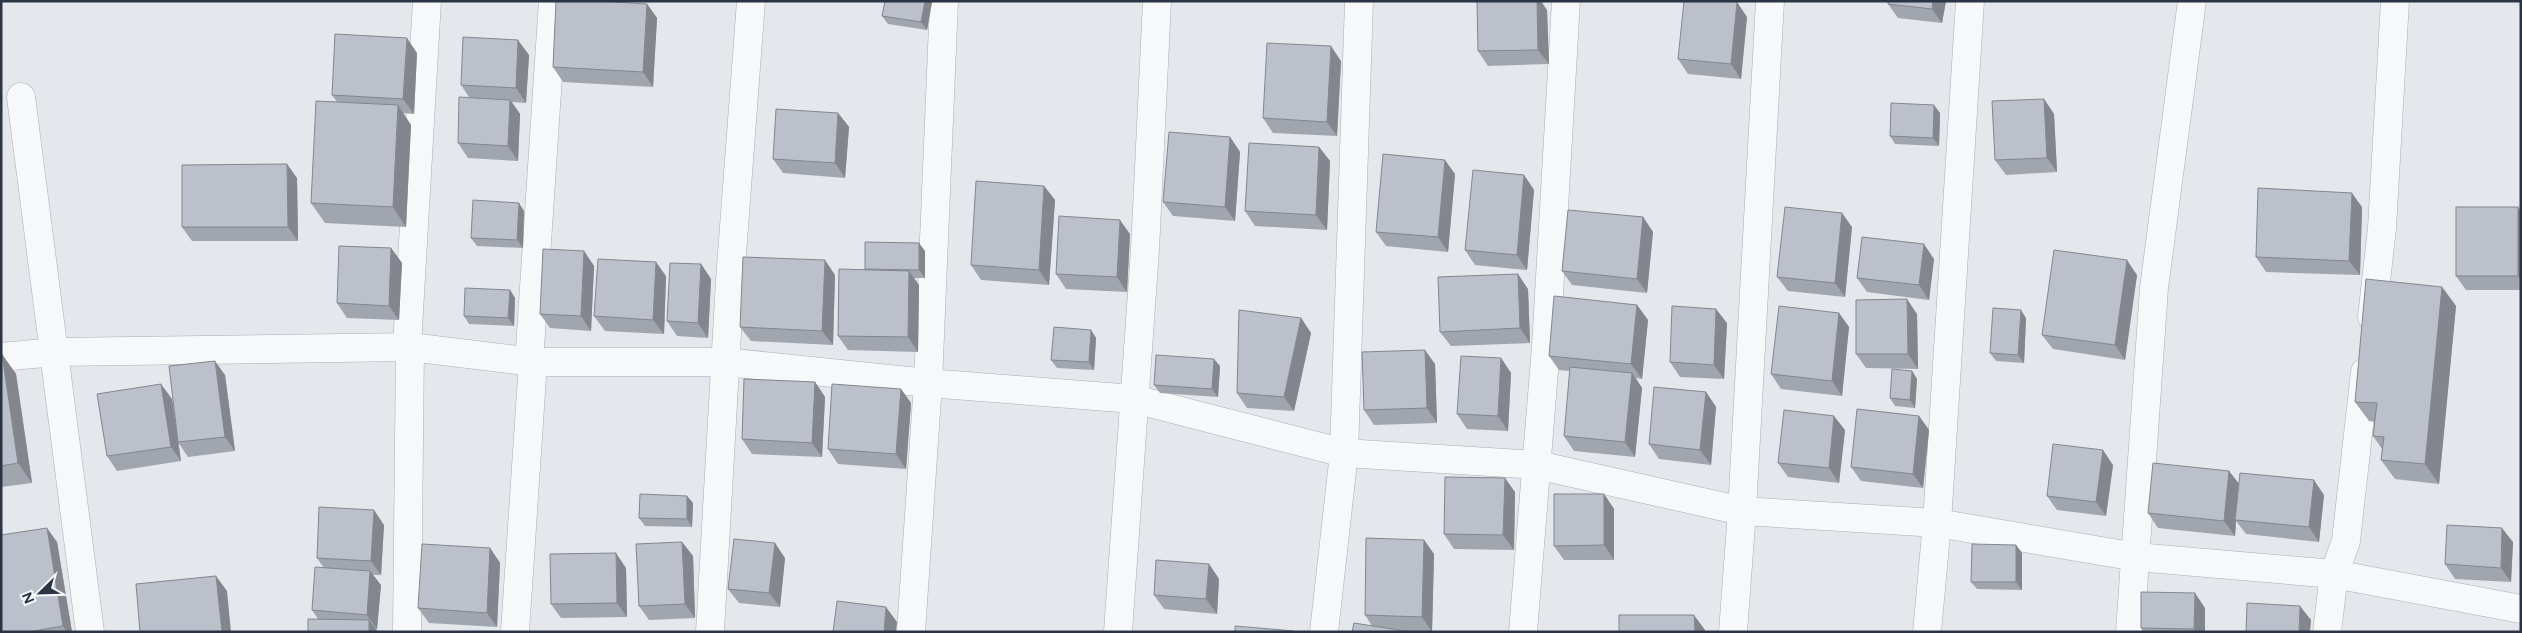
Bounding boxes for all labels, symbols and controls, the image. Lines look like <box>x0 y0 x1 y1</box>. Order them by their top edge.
north arrow <box>15 568 65 618</box>
text: N <box>19 590 38 606</box>

